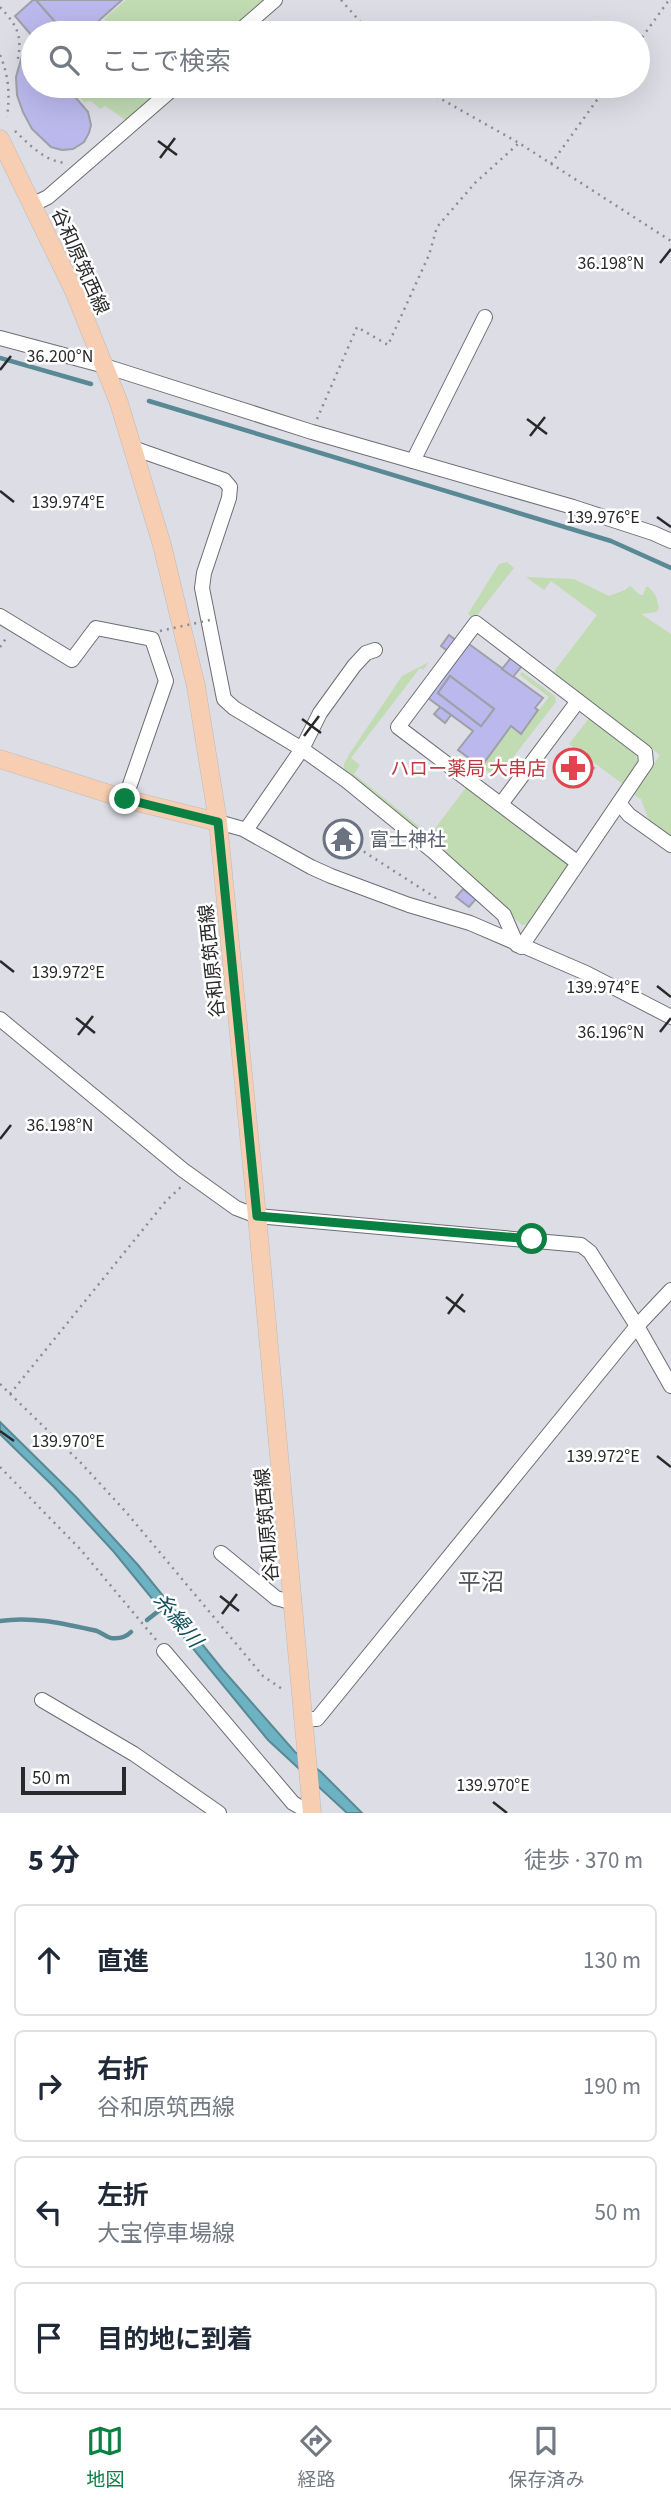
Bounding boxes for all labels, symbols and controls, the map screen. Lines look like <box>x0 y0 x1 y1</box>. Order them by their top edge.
search box <box>21 21 650 98</box>
icon: search <box>45 41 83 79</box>
text: ここで検索 <box>101 43 231 80</box>
street label: 谷和原筑西線 <box>44 204 115 319</box>
text: 36.198°N <box>578 251 644 276</box>
text: 36.200°N <box>27 344 93 369</box>
text: 139.974°E <box>31 490 105 515</box>
text: 139.976°E <box>566 505 640 530</box>
pharmacy icon: ハロー薬局 大串店 <box>552 747 594 789</box>
place label: ハロー薬局 大串店 <box>390 756 546 783</box>
route end <box>109 783 140 814</box>
temple icon: 富士神社 <box>322 818 364 860</box>
place label: 富士神社 <box>370 827 446 854</box>
street label: 谷和原筑西線 <box>193 903 232 1019</box>
text: 139.972°E <box>31 960 105 985</box>
text: 139.974°E <box>566 975 640 1000</box>
text: 36.196°N <box>578 1020 644 1045</box>
text: 36.198°N <box>27 1113 93 1138</box>
route start <box>516 1223 547 1254</box>
text: 139.970°E <box>31 1429 105 1454</box>
text: 139.972°E <box>566 1444 640 1469</box>
street label: 谷和原筑西線 <box>249 1467 286 1583</box>
district label: 平沼 <box>458 1566 504 1599</box>
water label: 糸繰川 <box>147 1586 211 1655</box>
scale bar <box>21 1764 126 1796</box>
text: 50 m <box>32 1765 70 1792</box>
text: 139.970°E <box>456 1773 530 1798</box>
text: 5 分 <box>28 1839 80 1882</box>
text: 徒歩 · 370 m <box>524 1844 643 1877</box>
icon: ahead <box>30 1941 68 1979</box>
text: 直進 <box>97 1943 149 1980</box>
text: 130 m <box>583 1944 641 1977</box>
text: 右折 <box>97 2051 149 2088</box>
icon: right <box>30 2067 68 2105</box>
text: 190 m <box>583 2070 641 2103</box>
text: 谷和原筑西線 <box>97 2091 235 2124</box>
text: 左折 <box>97 2177 149 2214</box>
icon: left <box>30 2193 68 2231</box>
text: 50 m <box>594 2196 641 2229</box>
text: 大宝停車場線 <box>97 2217 235 2250</box>
icon: arrive <box>30 2319 68 2357</box>
text: 目的地に到着 <box>97 2321 253 2358</box>
tab: 地図 <box>86 2422 125 2494</box>
tab: 経路 <box>297 2422 336 2494</box>
tab: 保存済み <box>508 2422 585 2494</box>

